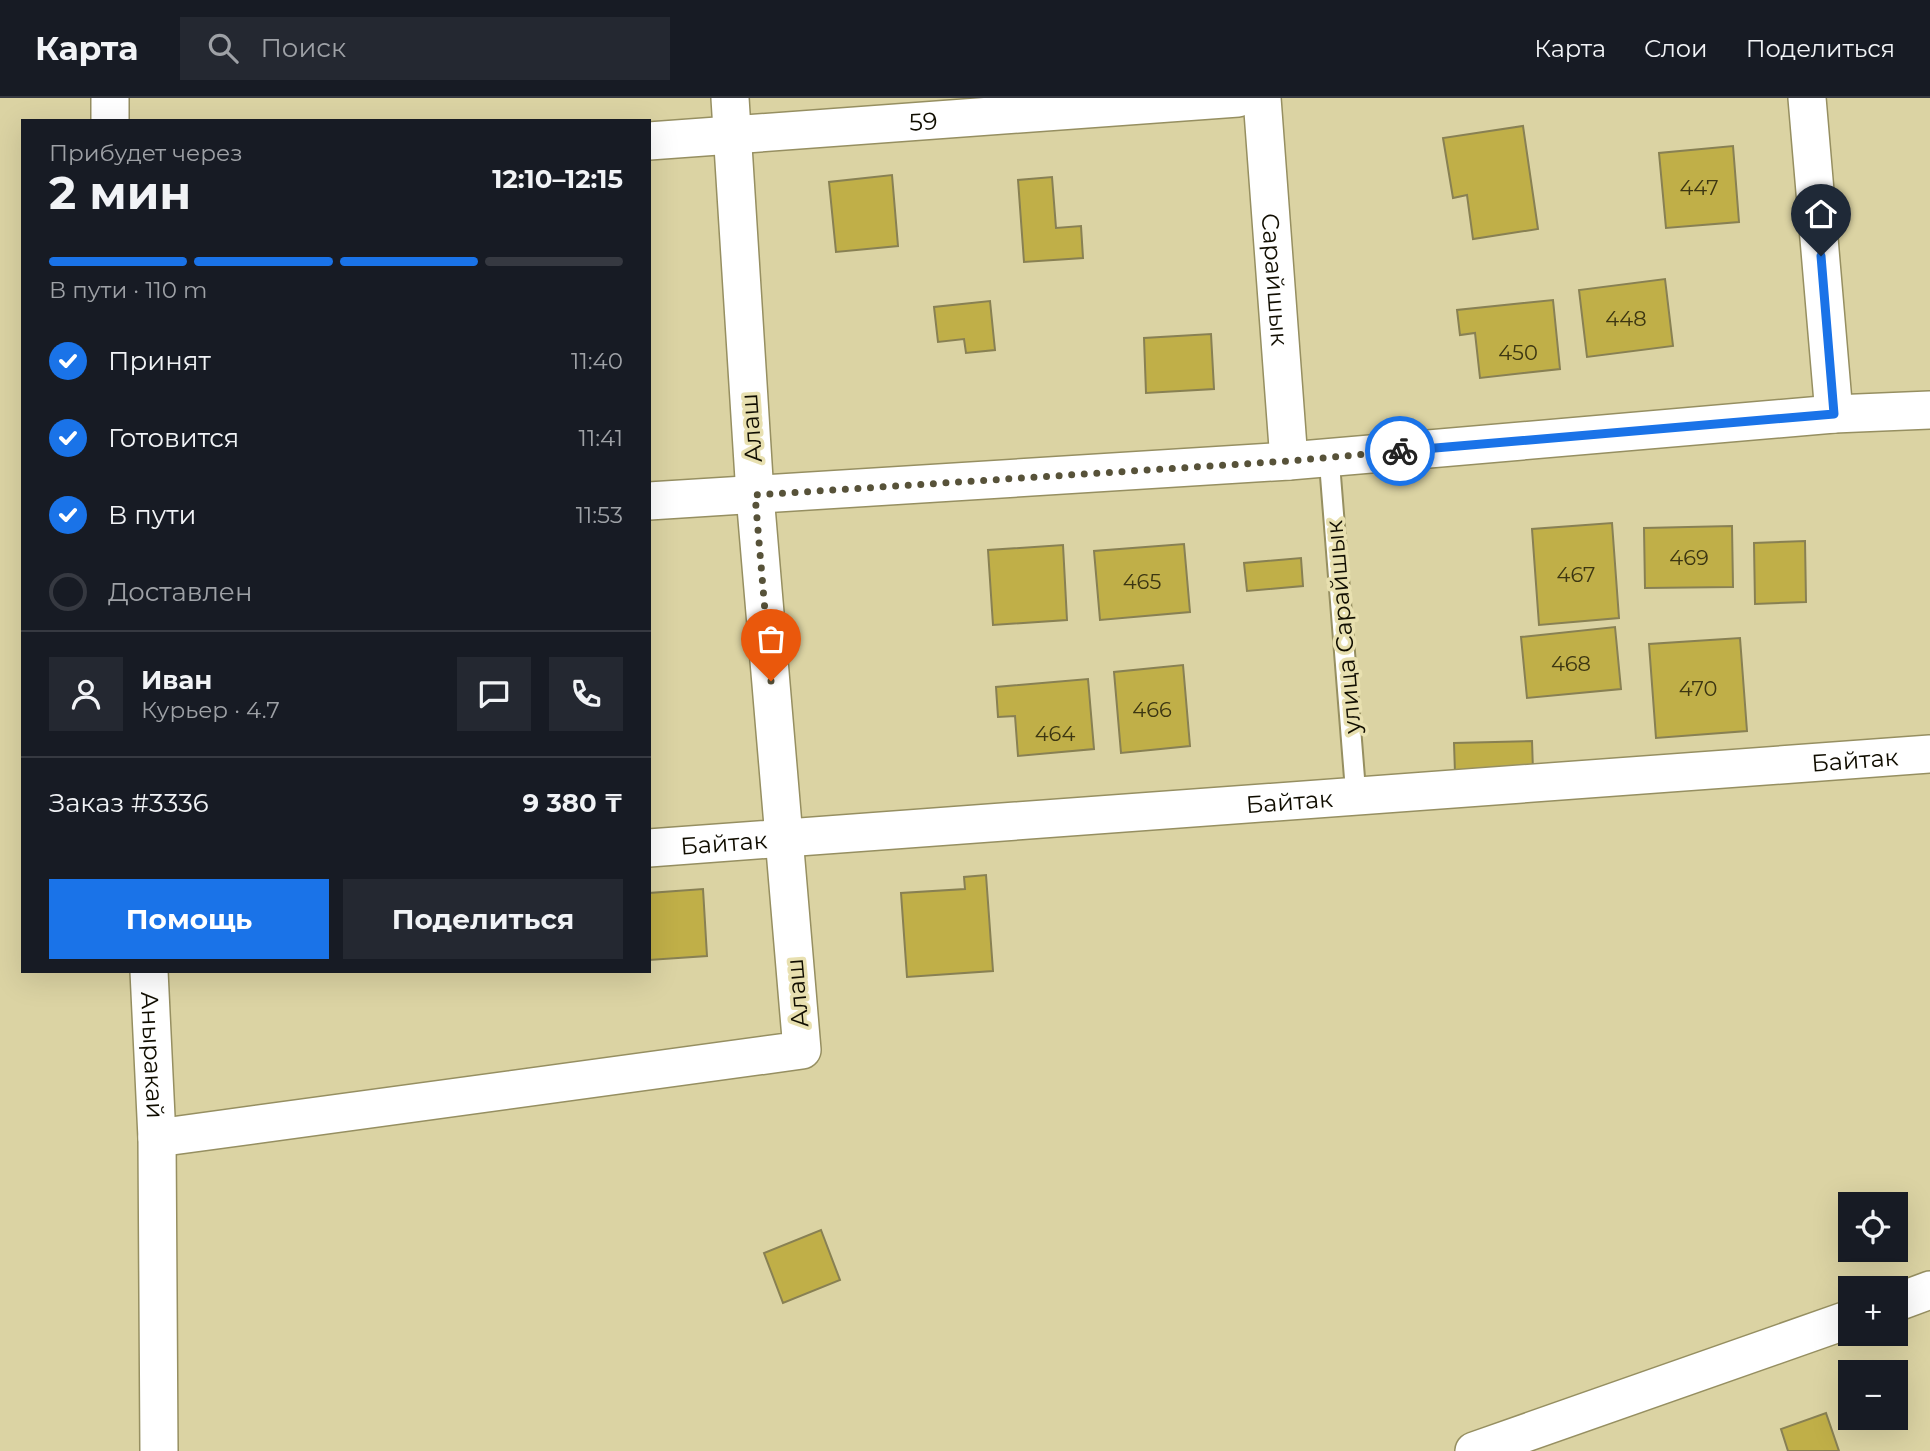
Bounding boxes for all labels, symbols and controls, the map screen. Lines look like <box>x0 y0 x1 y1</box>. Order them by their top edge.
search box <box>180 17 670 80</box>
text: Карта <box>35 28 138 68</box>
icon: search <box>204 29 242 67</box>
text: Поиск <box>260 32 346 64</box>
text: Карта <box>1534 34 1606 63</box>
text: Слои <box>1644 34 1708 63</box>
text: Поделиться <box>1746 34 1895 63</box>
street label: 59 <box>908 105 938 136</box>
text: Прибудет через <box>49 139 243 167</box>
text: 12:10–12:15 <box>492 163 623 195</box>
text: 2 мин <box>49 164 191 221</box>
house number: 447 <box>1679 175 1719 200</box>
pin <box>1791 184 1851 256</box>
icon: home <box>1802 195 1840 233</box>
street label: Сарайшык <box>1256 212 1295 347</box>
text: В пути · 110 m <box>49 276 207 304</box>
house number: 448 <box>1605 306 1647 331</box>
house number: 450 <box>1498 340 1538 365</box>
icon: check <box>49 342 87 380</box>
text: Принят <box>108 345 211 377</box>
text: 11:40 <box>571 347 623 375</box>
street label: Алаш <box>734 392 768 464</box>
courier <box>1365 416 1435 486</box>
icon: check <box>49 419 87 457</box>
text: Готовится <box>108 422 239 454</box>
text: 11:41 <box>579 424 623 452</box>
icon: bike <box>1381 432 1419 470</box>
icon: check <box>49 496 87 534</box>
text: В пути <box>108 499 197 531</box>
text: 11:53 <box>576 501 623 529</box>
street label: улица Сарайшык <box>1319 519 1367 736</box>
house number: 469 <box>1669 545 1709 570</box>
house number: 467 <box>1557 562 1595 587</box>
house number: 465 <box>1123 569 1161 594</box>
text: Доставлен <box>108 576 253 608</box>
pin <box>741 609 801 681</box>
icon: bag <box>752 620 790 658</box>
house number: 468 <box>1551 651 1591 676</box>
button: person <box>49 657 123 731</box>
button: chat <box>457 657 531 731</box>
button: phone <box>549 657 623 731</box>
text: Иван <box>141 664 212 696</box>
house number: 470 <box>1679 676 1717 701</box>
text: Курьер · 4.7 <box>141 696 280 724</box>
house number: 466 <box>1132 697 1172 722</box>
house number: 464 <box>1035 721 1075 746</box>
street label: Байтак <box>1810 742 1899 777</box>
street label: Байтак <box>1245 783 1334 819</box>
text: Заказ #3336 <box>49 787 209 819</box>
text: 9 380 ₸ <box>523 787 623 819</box>
street label: Байтак <box>679 825 768 860</box>
button: Помощь <box>49 879 329 959</box>
button: Поделиться <box>343 879 623 959</box>
street label: Алаш <box>780 957 814 1029</box>
street label: Аныракай <box>135 991 171 1119</box>
map controls <box>1838 1192 1908 1430</box>
button: locate <box>1838 1192 1908 1262</box>
button: + <box>1838 1276 1908 1346</box>
button: − <box>1838 1360 1908 1430</box>

